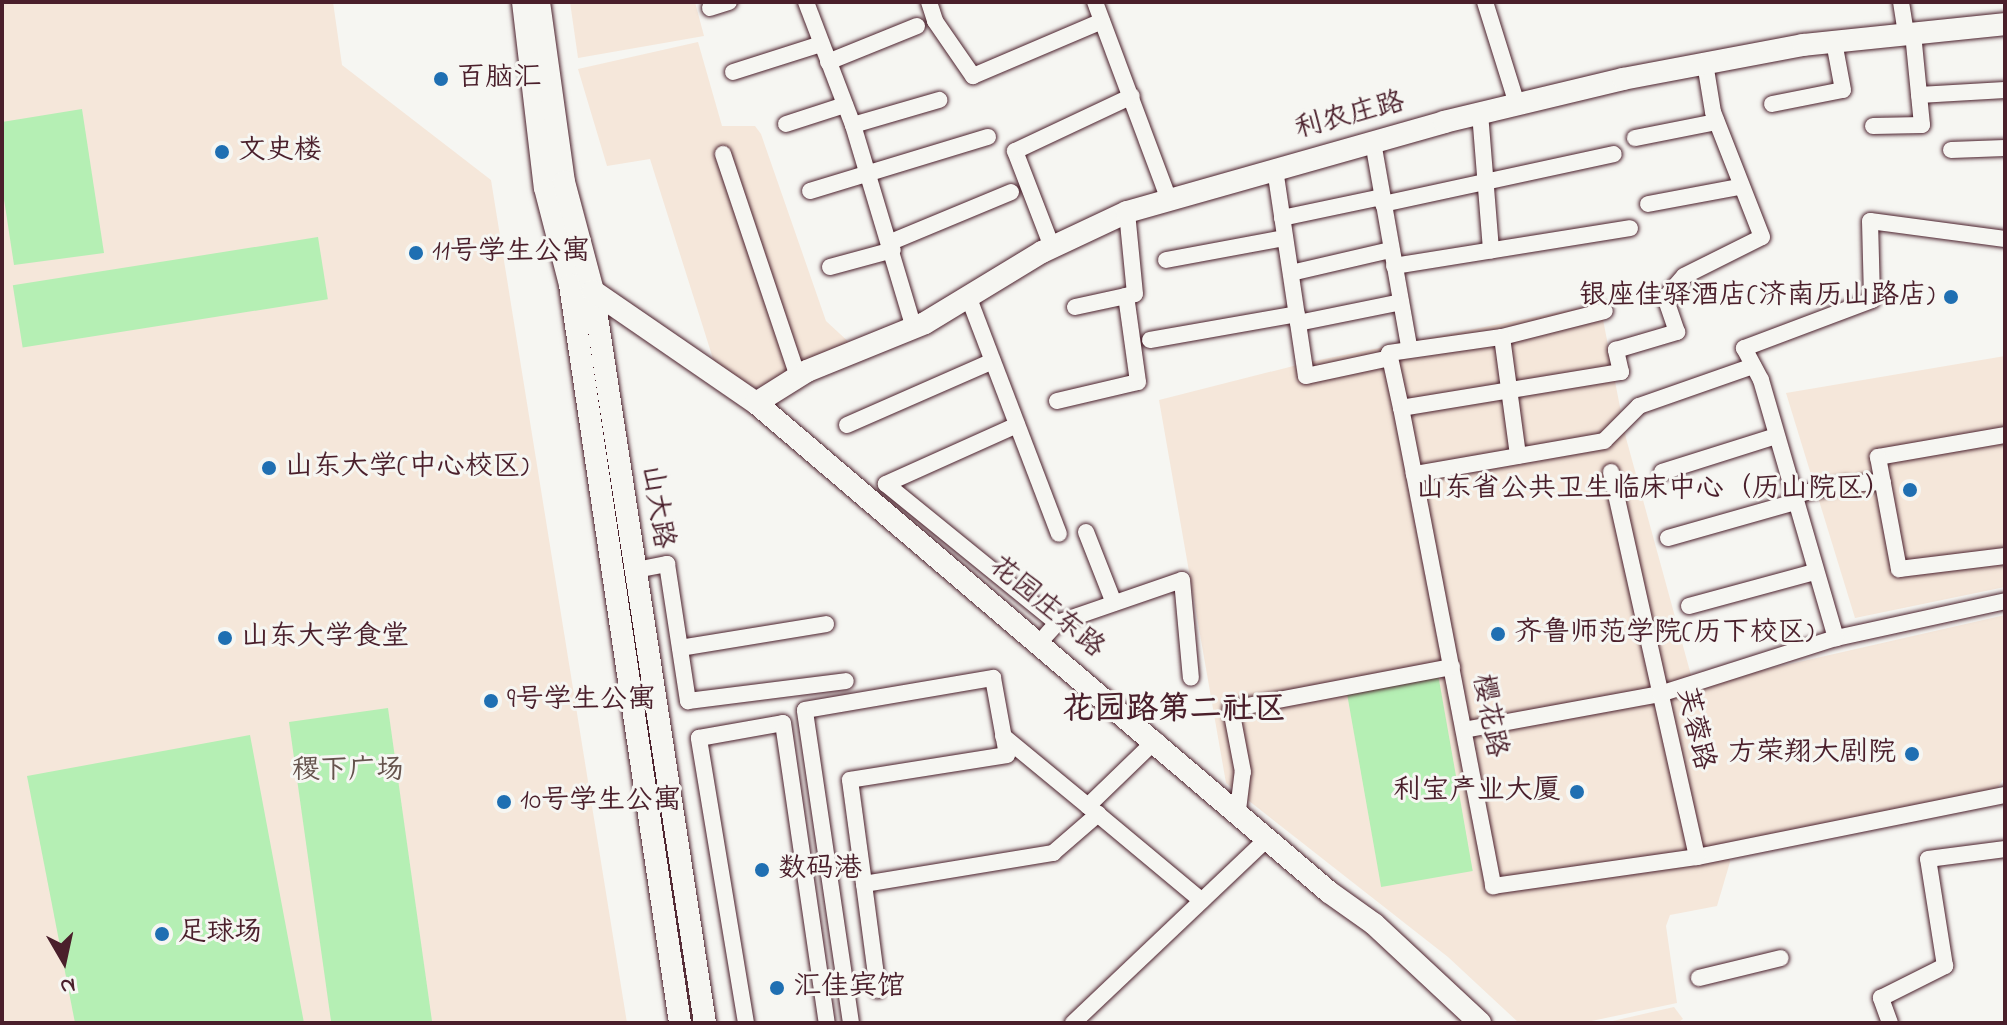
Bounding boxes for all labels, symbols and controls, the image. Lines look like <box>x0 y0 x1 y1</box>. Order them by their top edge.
place label: 百脑汇 <box>457 62 541 96</box>
marker: 百脑汇 <box>432 70 450 88</box>
street label: 利农庄路 <box>1292 86 1408 148</box>
place label: 文史楼 <box>238 135 322 169</box>
marker: 文史楼 <box>213 143 231 161</box>
place label: 11号学生公寓 <box>432 236 590 270</box>
marker: 11号学生公寓 <box>407 244 425 262</box>
place label: 银座佳驿酒店(济南历山路店) <box>1579 280 1935 314</box>
marker: 银座佳驿酒店(济南历山路店) <box>1942 288 1960 306</box>
place label: 山东大学(中心校区) <box>285 451 529 485</box>
marker: 山东大学(中心校区) <box>260 459 278 477</box>
street label: 山大路 <box>633 463 679 551</box>
place label: 山东省公共卫生临床中心（历山院区） <box>1416 473 1892 507</box>
marker: 山东省公共卫生临床中心（历山院区） <box>1899 479 1921 501</box>
street label: 花园庄东路 <box>982 550 1110 666</box>
place label: 齐鲁师范学院(历下校区) <box>1514 617 1814 651</box>
place label: 山东大学食堂 <box>241 621 409 655</box>
marker: 齐鲁师范学院(历下校区) <box>1489 625 1507 643</box>
marker: 山东大学食堂 <box>216 629 234 647</box>
street label: 樱花路 <box>1463 672 1513 760</box>
place label: 9号学生公寓 <box>507 684 655 718</box>
street label: 芙蓉路 <box>1668 684 1720 774</box>
marker: 9号学生公寓 <box>482 692 500 710</box>
district label: 花园路第二社区 <box>1062 692 1286 730</box>
place label: 方荣翔大剧院 <box>1728 737 1896 771</box>
marker: 方荣翔大剧院 <box>1903 745 1921 763</box>
park label: 稷下广场 <box>292 755 404 789</box>
place label: 利宝产业大厦 <box>1393 775 1561 809</box>
marker: 利宝产业大厦 <box>1568 783 1586 801</box>
place label: 10号学生公寓 <box>520 785 681 819</box>
marker: 10号学生公寓 <box>495 793 513 811</box>
place label: 数码港 <box>778 853 862 887</box>
marker: 数码港 <box>753 861 771 879</box>
place label: 足球场 <box>178 917 262 951</box>
north arrow <box>24 921 104 1001</box>
marker: 足球场 <box>153 925 171 943</box>
text: N <box>58 968 78 1002</box>
place label: 汇佳宾馆 <box>793 971 905 1005</box>
marker: 汇佳宾馆 <box>768 979 786 997</box>

